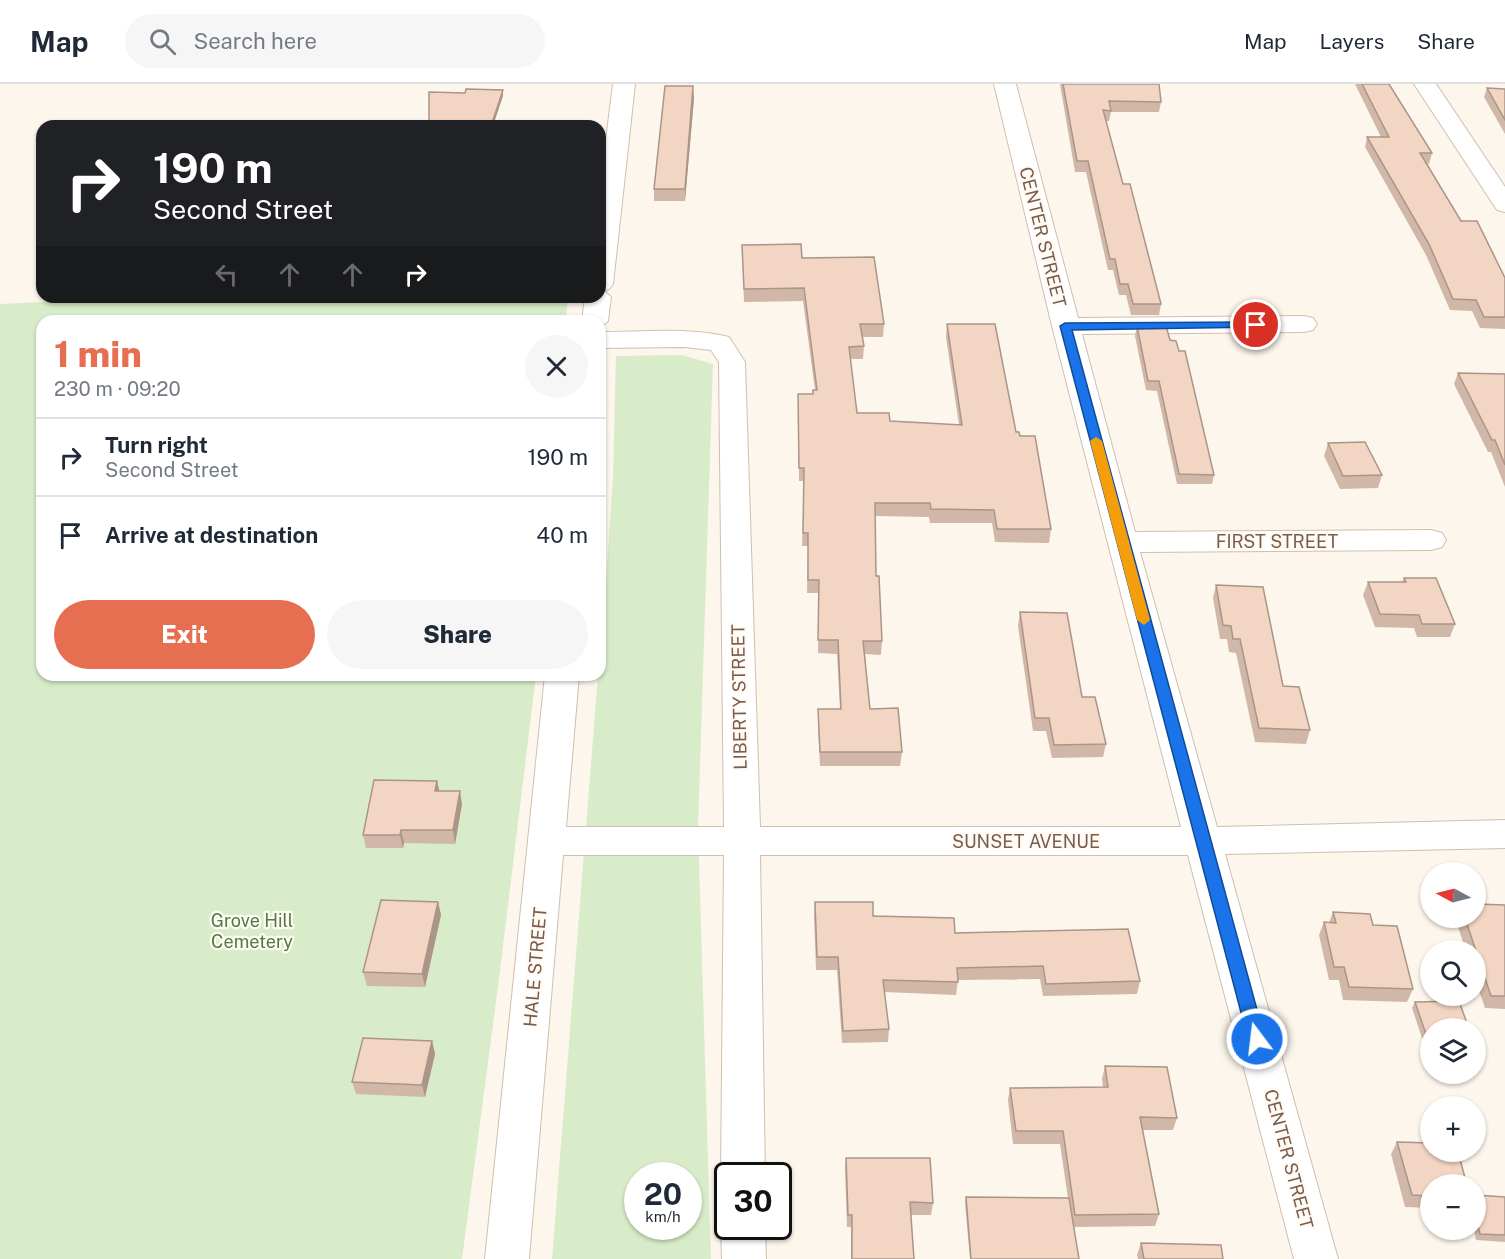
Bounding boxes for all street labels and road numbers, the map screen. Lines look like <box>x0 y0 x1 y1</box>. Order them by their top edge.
street label: CENTER STREET <box>1015 165 1071 310</box>
street label: FIRST STREET <box>1216 531 1339 552</box>
street label: LIBERTY STREET <box>727 624 751 770</box>
street label: SUNSET AVENUE <box>952 831 1100 852</box>
street label: HALE STREET <box>519 906 551 1028</box>
street label: CENTER STREET <box>1260 1087 1318 1231</box>

